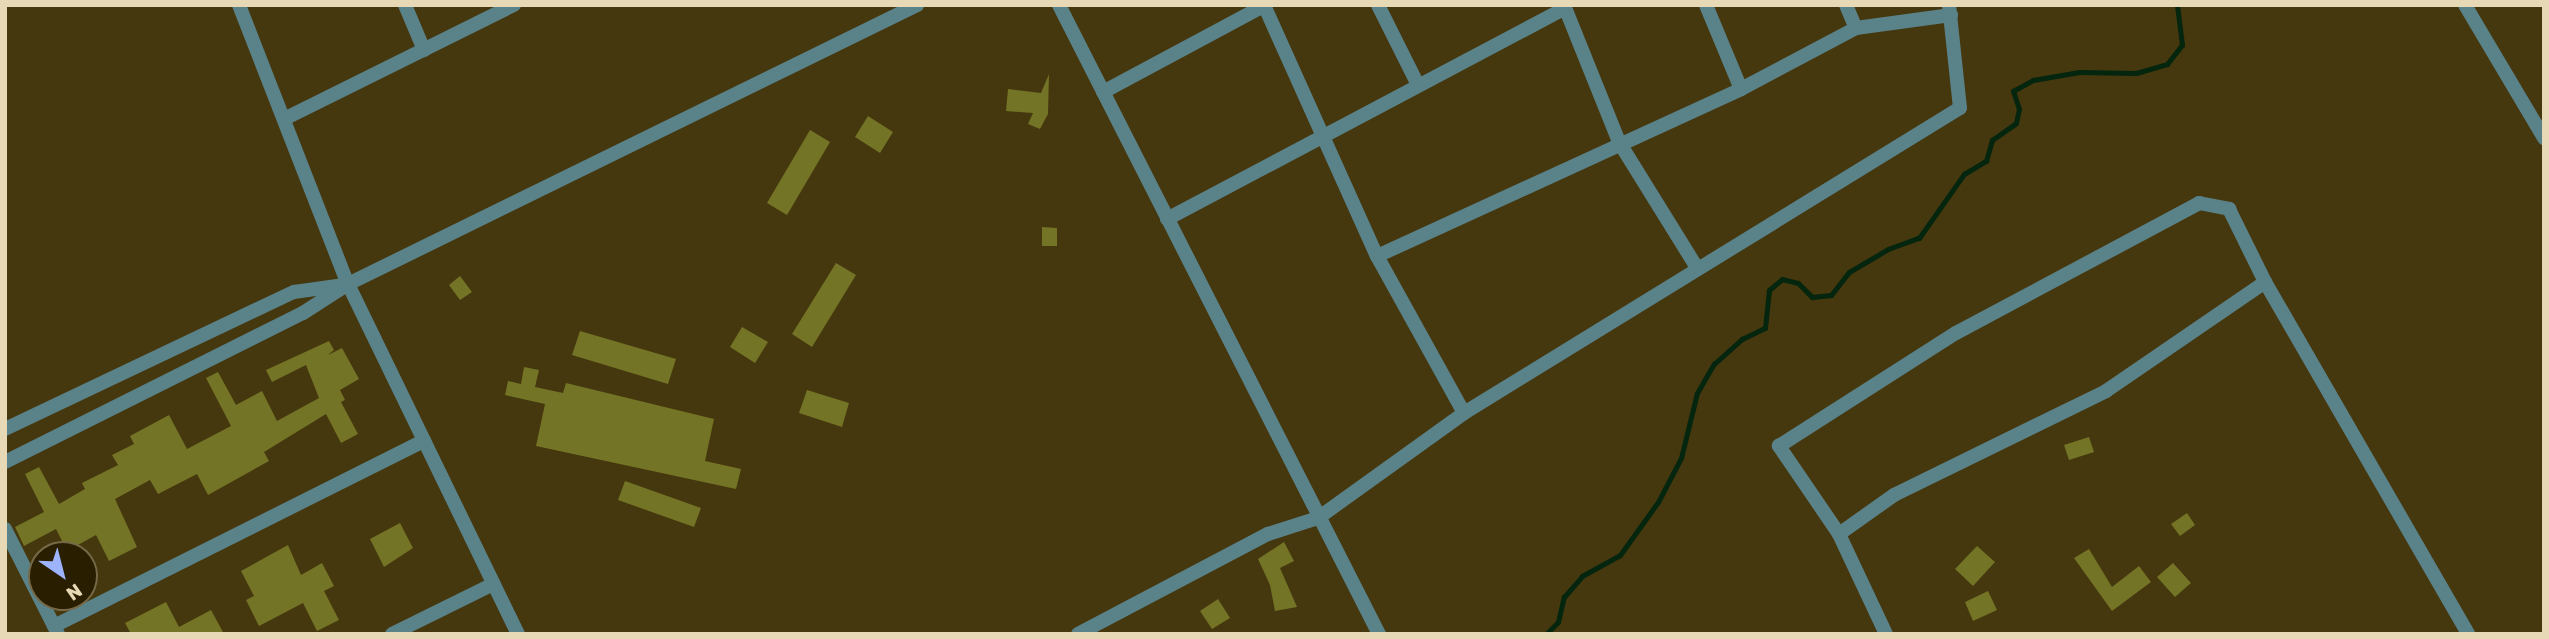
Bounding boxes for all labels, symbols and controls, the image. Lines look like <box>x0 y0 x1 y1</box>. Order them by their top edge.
north arrow <box>28 541 98 611</box>
text: N <box>62 579 86 605</box>

